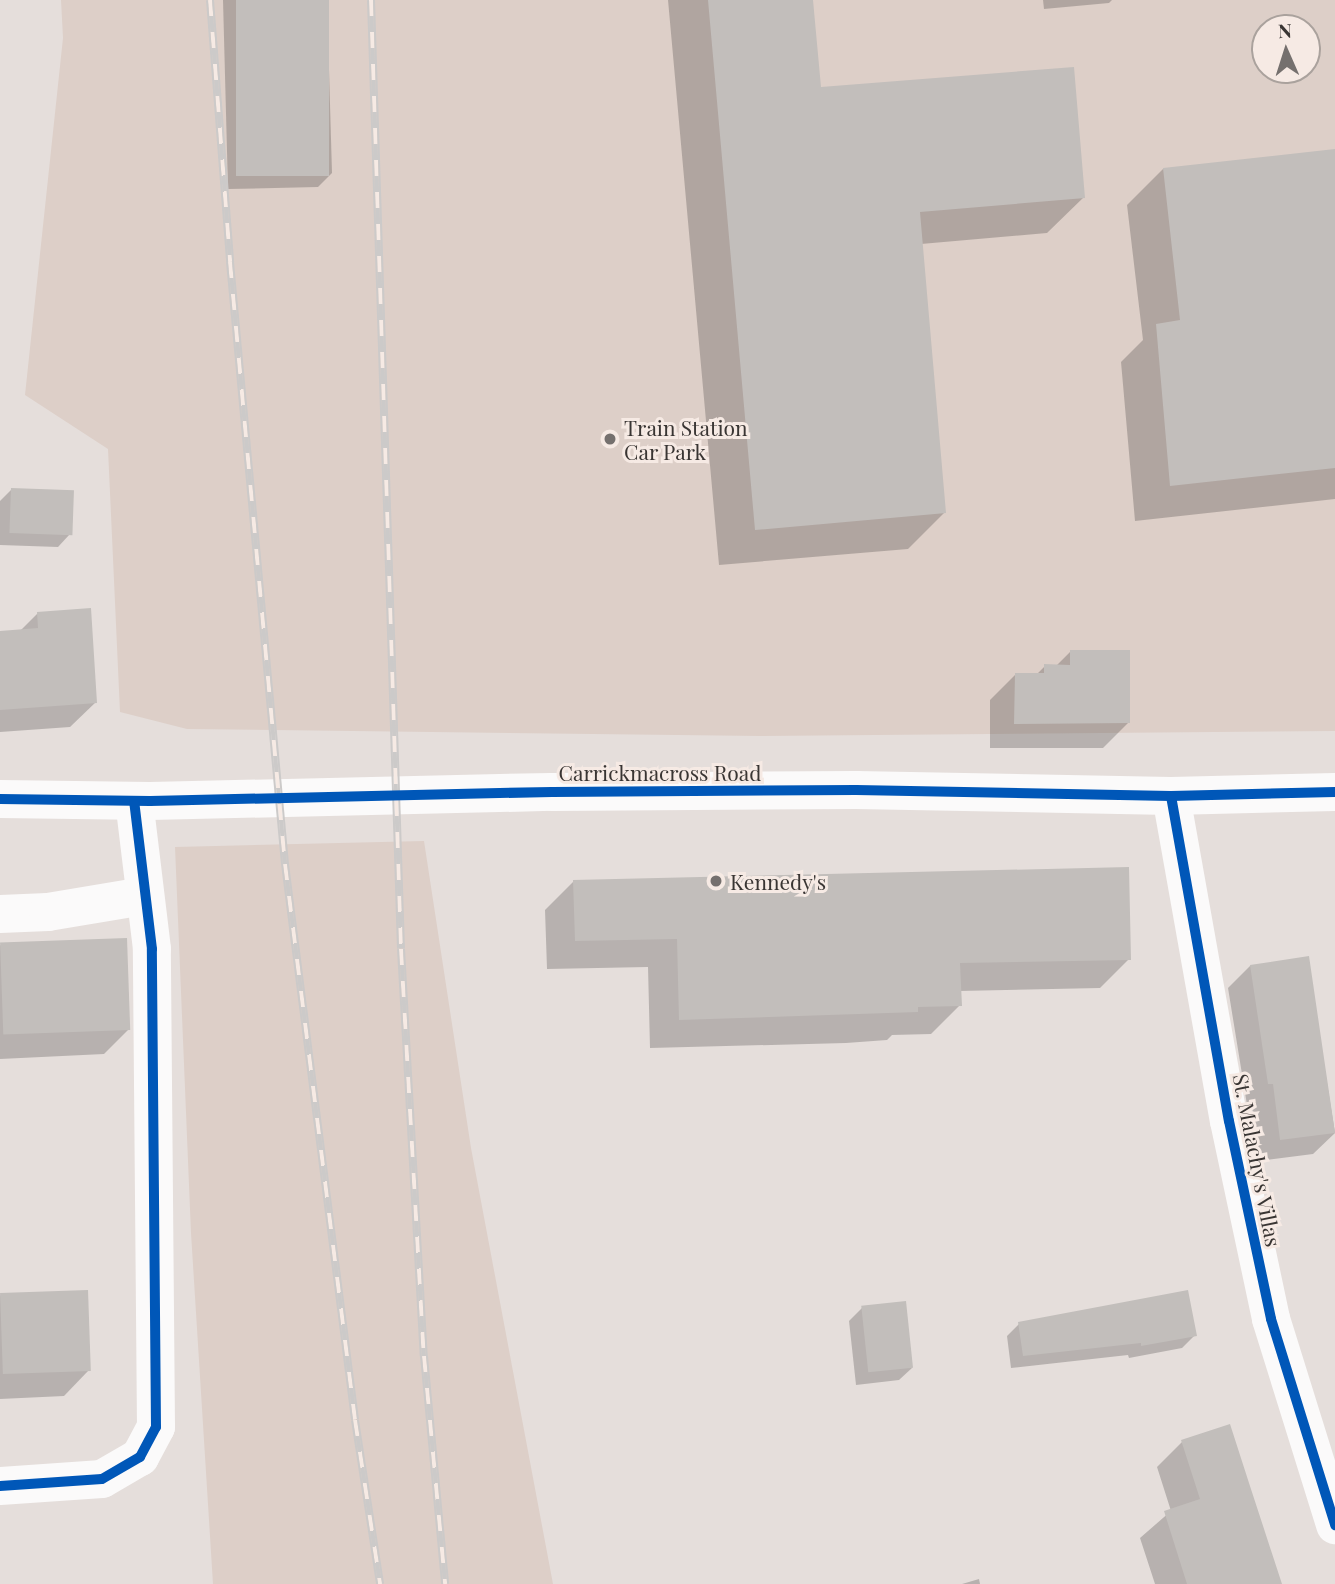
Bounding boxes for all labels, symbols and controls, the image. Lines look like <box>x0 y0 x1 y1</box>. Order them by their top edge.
north arrow <box>1251 14 1321 84</box>
text: N <box>1277 17 1293 43</box>
place label: Train Station Car Park <box>624 414 748 464</box>
marker: Train Station Car Park <box>602 431 618 447</box>
street label: Carrickmacross Road <box>558 759 762 785</box>
place label: Kennedy's <box>730 868 826 894</box>
marker: Kennedy's <box>708 873 724 889</box>
street label: St. Malachy's Villas <box>1229 1071 1287 1249</box>

